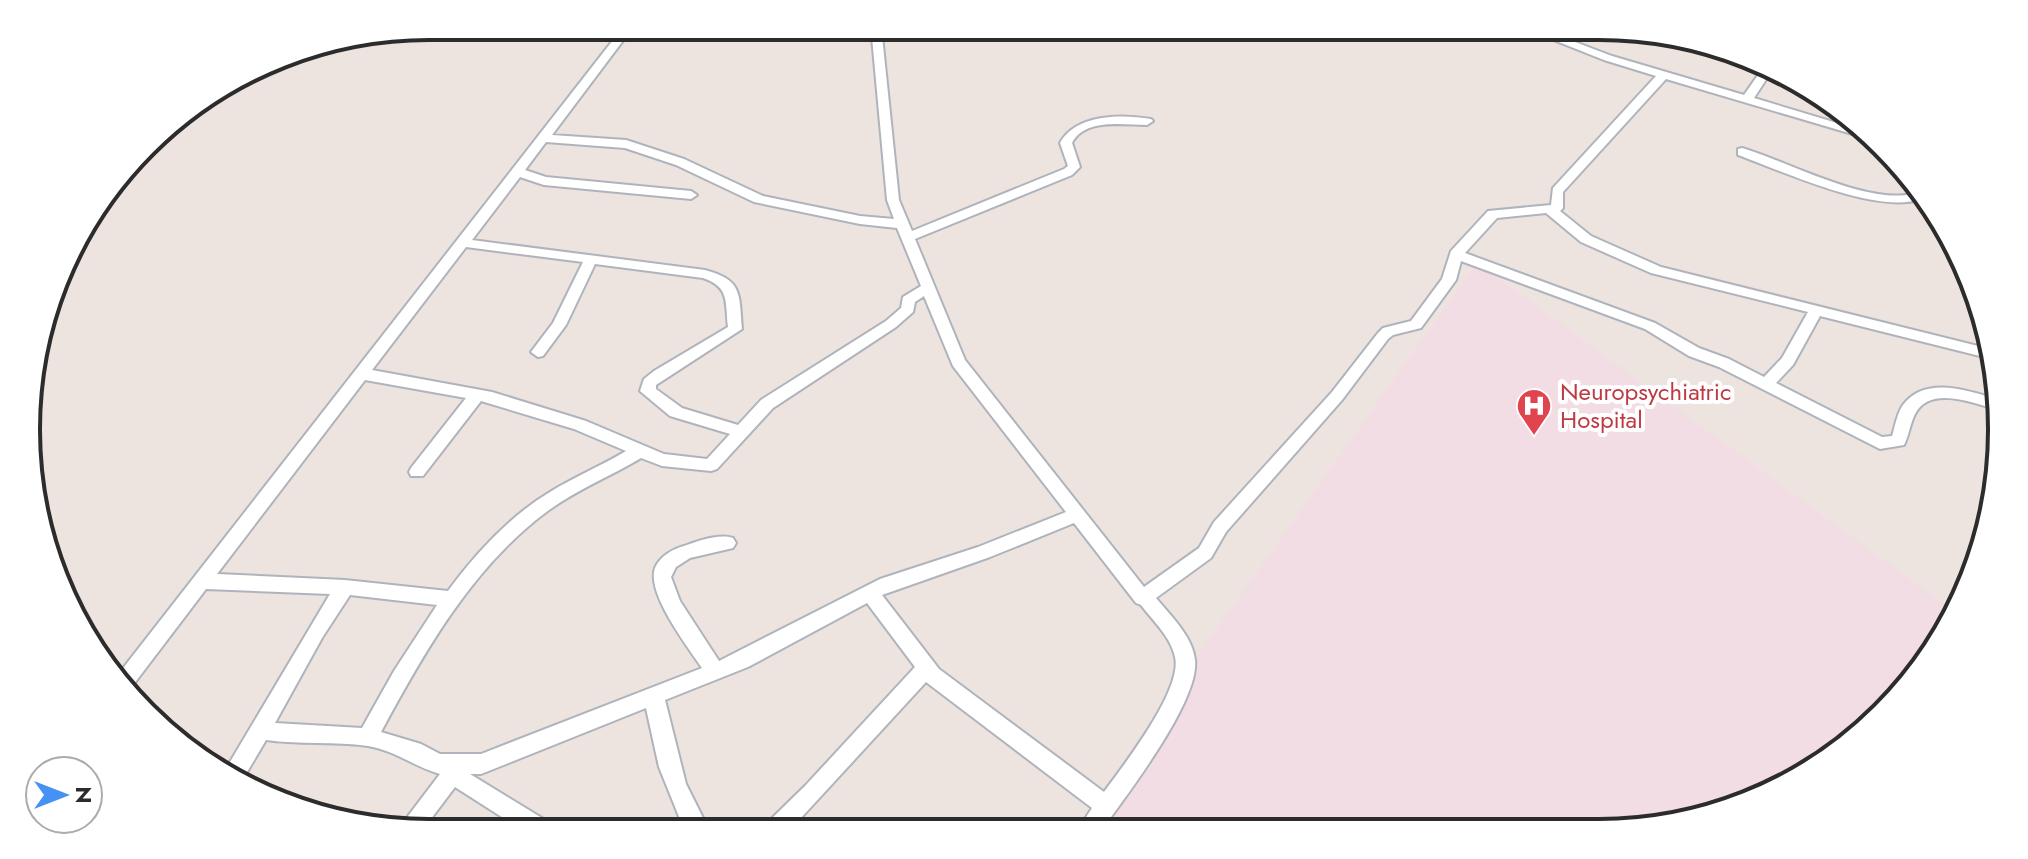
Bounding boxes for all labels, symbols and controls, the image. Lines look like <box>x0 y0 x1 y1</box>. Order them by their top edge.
place label: Neuropsychiatric Hospital <box>1560 374 1732 437</box>
hospital icon: Neuropsychiatric Hospital <box>1515 387 1553 437</box>
north arrow <box>24 755 104 835</box>
text: N <box>68 786 100 804</box>

